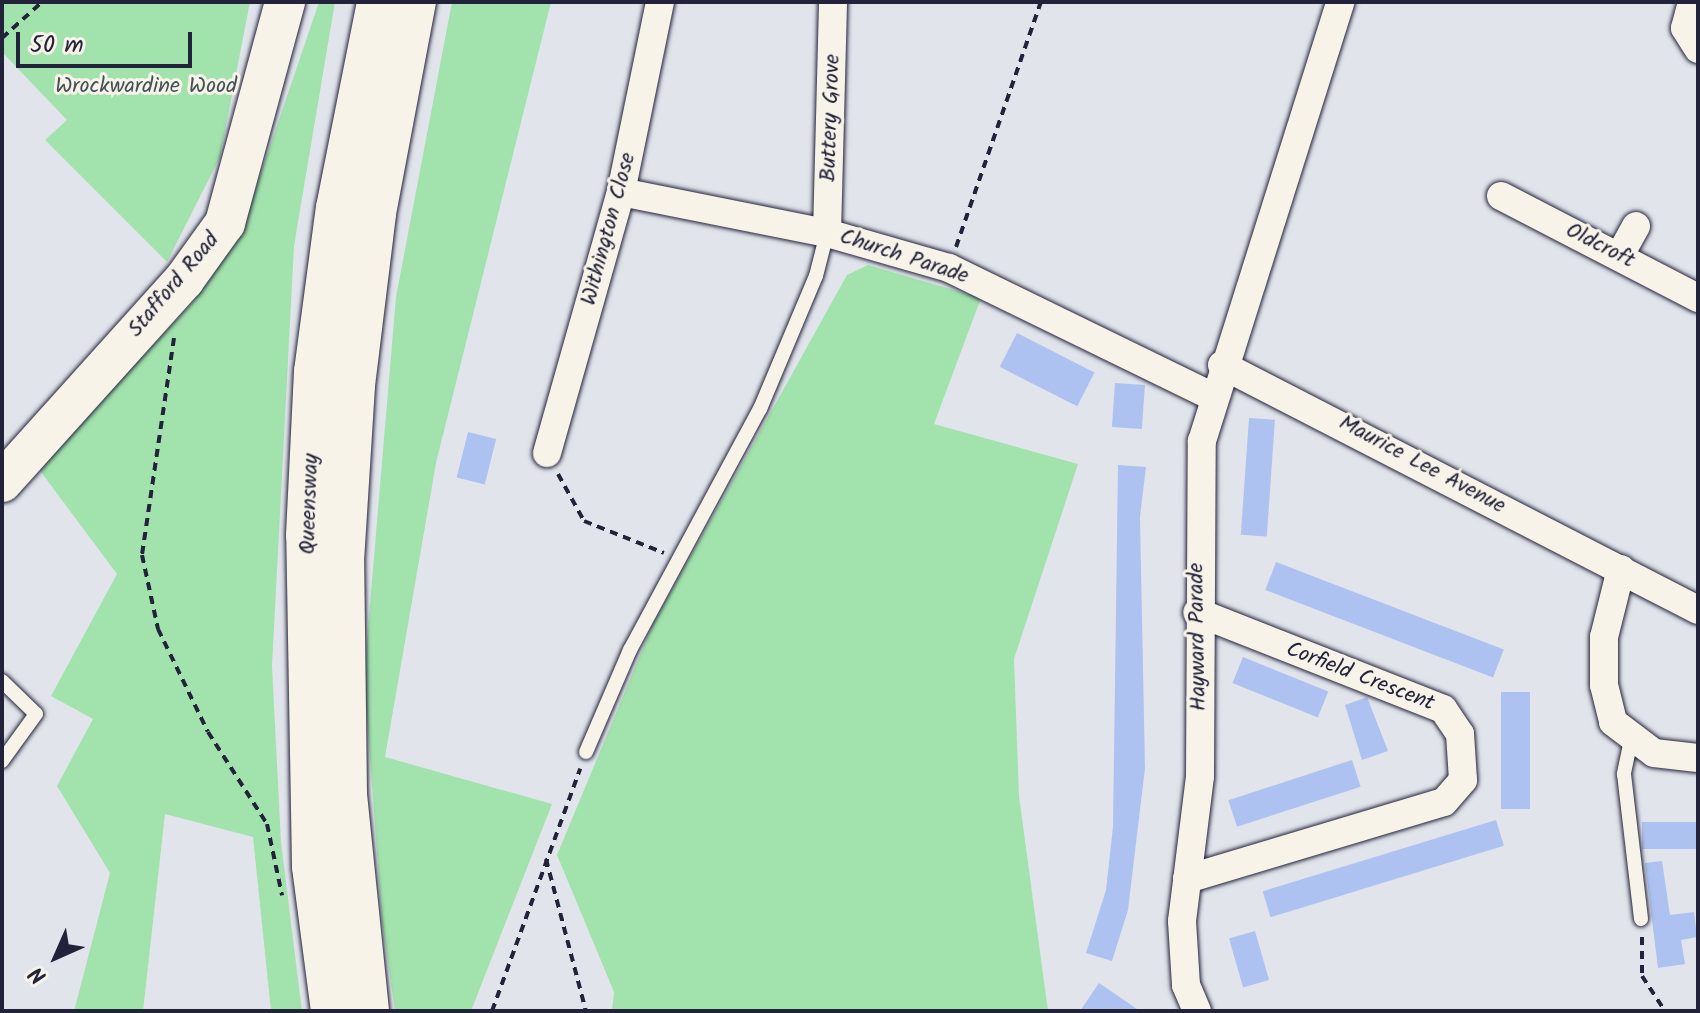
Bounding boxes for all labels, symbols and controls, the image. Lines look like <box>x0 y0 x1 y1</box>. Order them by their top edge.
scale bar <box>20 16 196 66</box>
text: 50 m <box>30 26 84 65</box>
street label: Buttery Grove <box>816 54 846 182</box>
park label: Wrockwardine Wood <box>55 74 237 100</box>
street label: Withington Close <box>576 150 642 308</box>
street label: Oldcroft <box>1561 218 1639 274</box>
street label: Church Parade <box>836 224 972 290</box>
street label: Stafford Road <box>123 227 225 343</box>
street label: Maurice Lee Avenue <box>1334 410 1510 520</box>
street label: Queensway <box>295 453 325 555</box>
street label: Hayward Parade <box>1184 563 1212 711</box>
street label: Corfield Crescent <box>1282 637 1438 717</box>
north arrow <box>16 917 96 997</box>
text: N <box>21 957 56 992</box>

